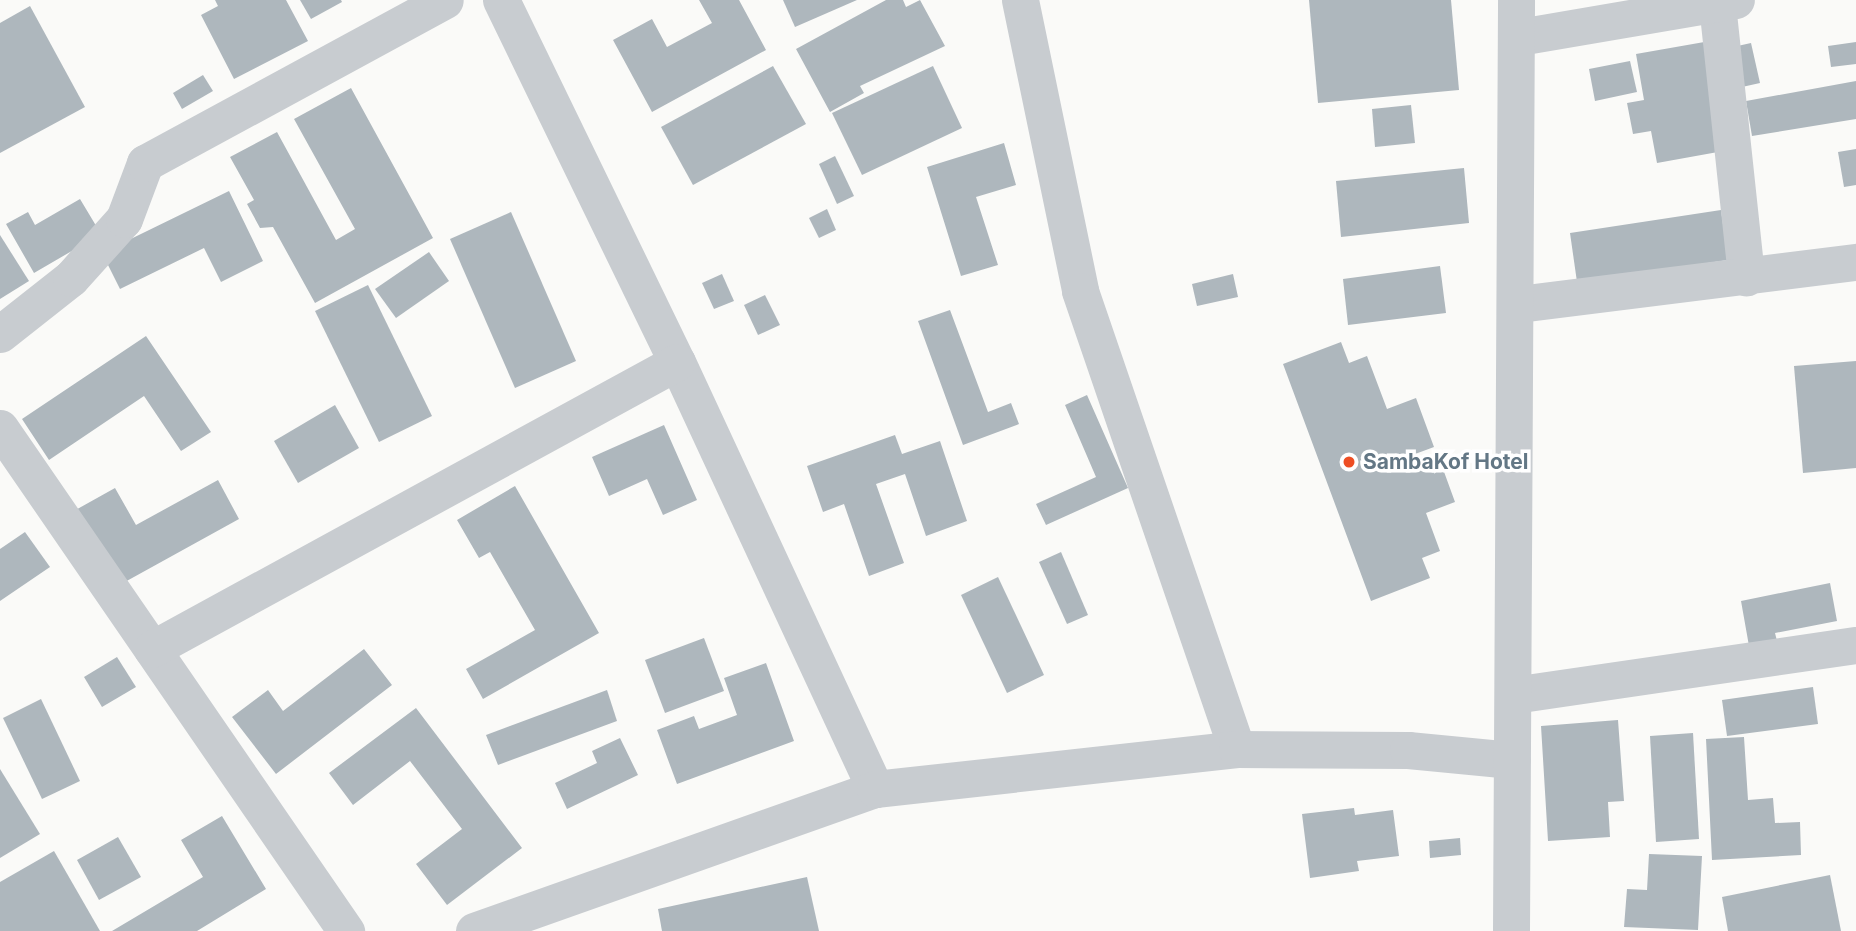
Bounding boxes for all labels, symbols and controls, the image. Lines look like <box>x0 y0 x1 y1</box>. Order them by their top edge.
place label: SambaKof Hotel <box>1363 449 1528 475</box>
marker: SambaKof Hotel <box>1341 454 1357 470</box>

